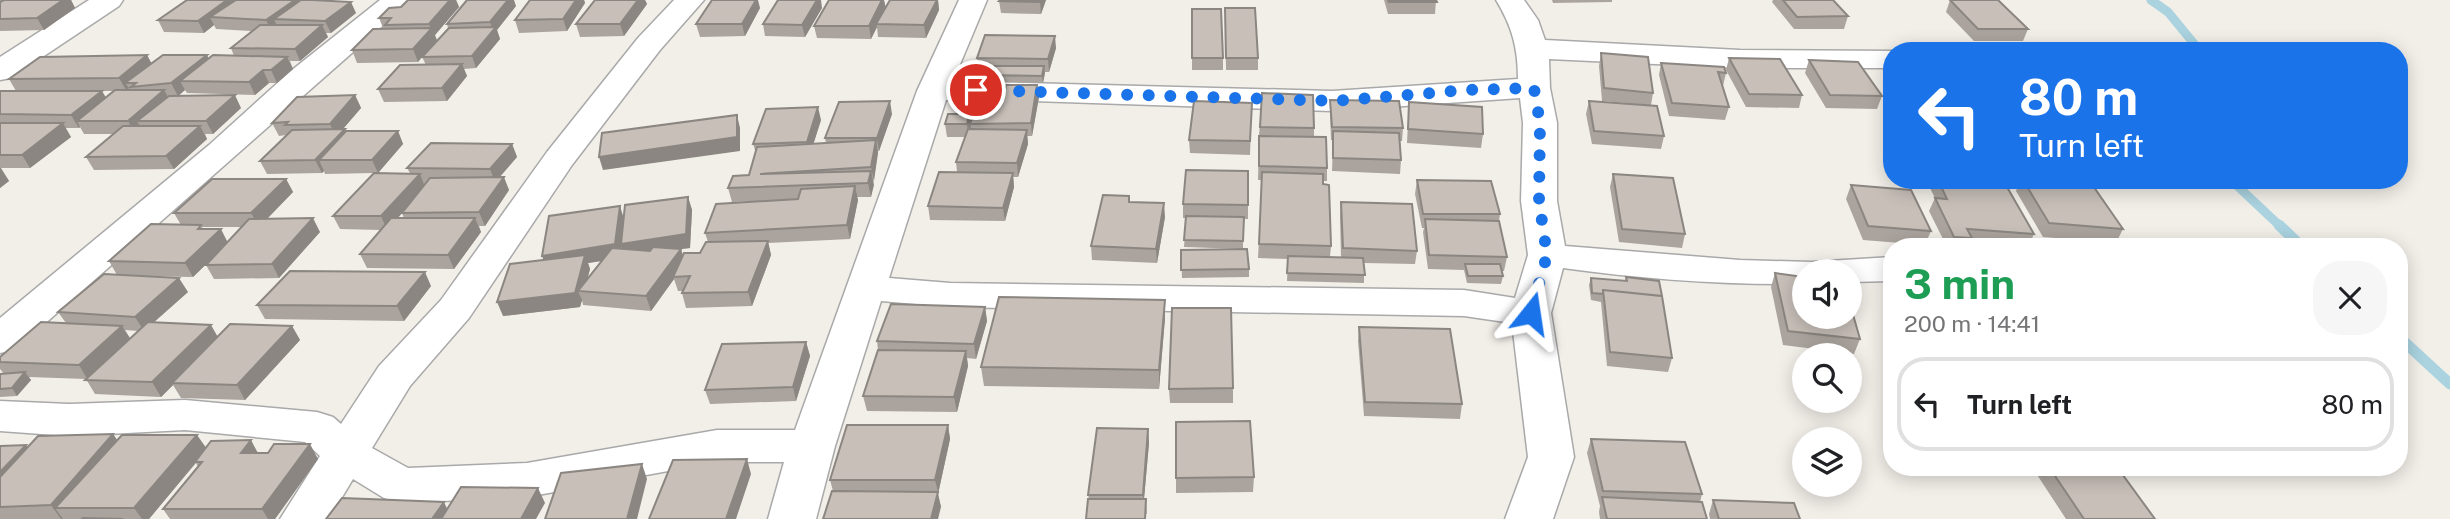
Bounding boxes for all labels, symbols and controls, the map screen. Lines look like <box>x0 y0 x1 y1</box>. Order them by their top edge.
pin <box>946 60 1006 120</box>
text: 80 m <box>2019 68 2138 126</box>
icon: left <box>1904 70 1995 161</box>
icon: arrive <box>957 71 995 109</box>
text: Turn left <box>2019 127 2144 164</box>
map controls <box>1792 259 1862 497</box>
button: sound <box>1792 259 1862 329</box>
text: 3 min <box>1904 259 2015 308</box>
button: close <box>2313 261 2387 335</box>
position arrow <box>1494 276 1568 350</box>
text: 200 m · 14:41 <box>1904 310 2040 337</box>
button: search <box>1792 343 1862 413</box>
icon: left <box>1908 385 1946 423</box>
text: Turn left <box>1967 389 2072 420</box>
text: 80 m <box>2322 389 2383 420</box>
button: layers <box>1792 427 1862 497</box>

